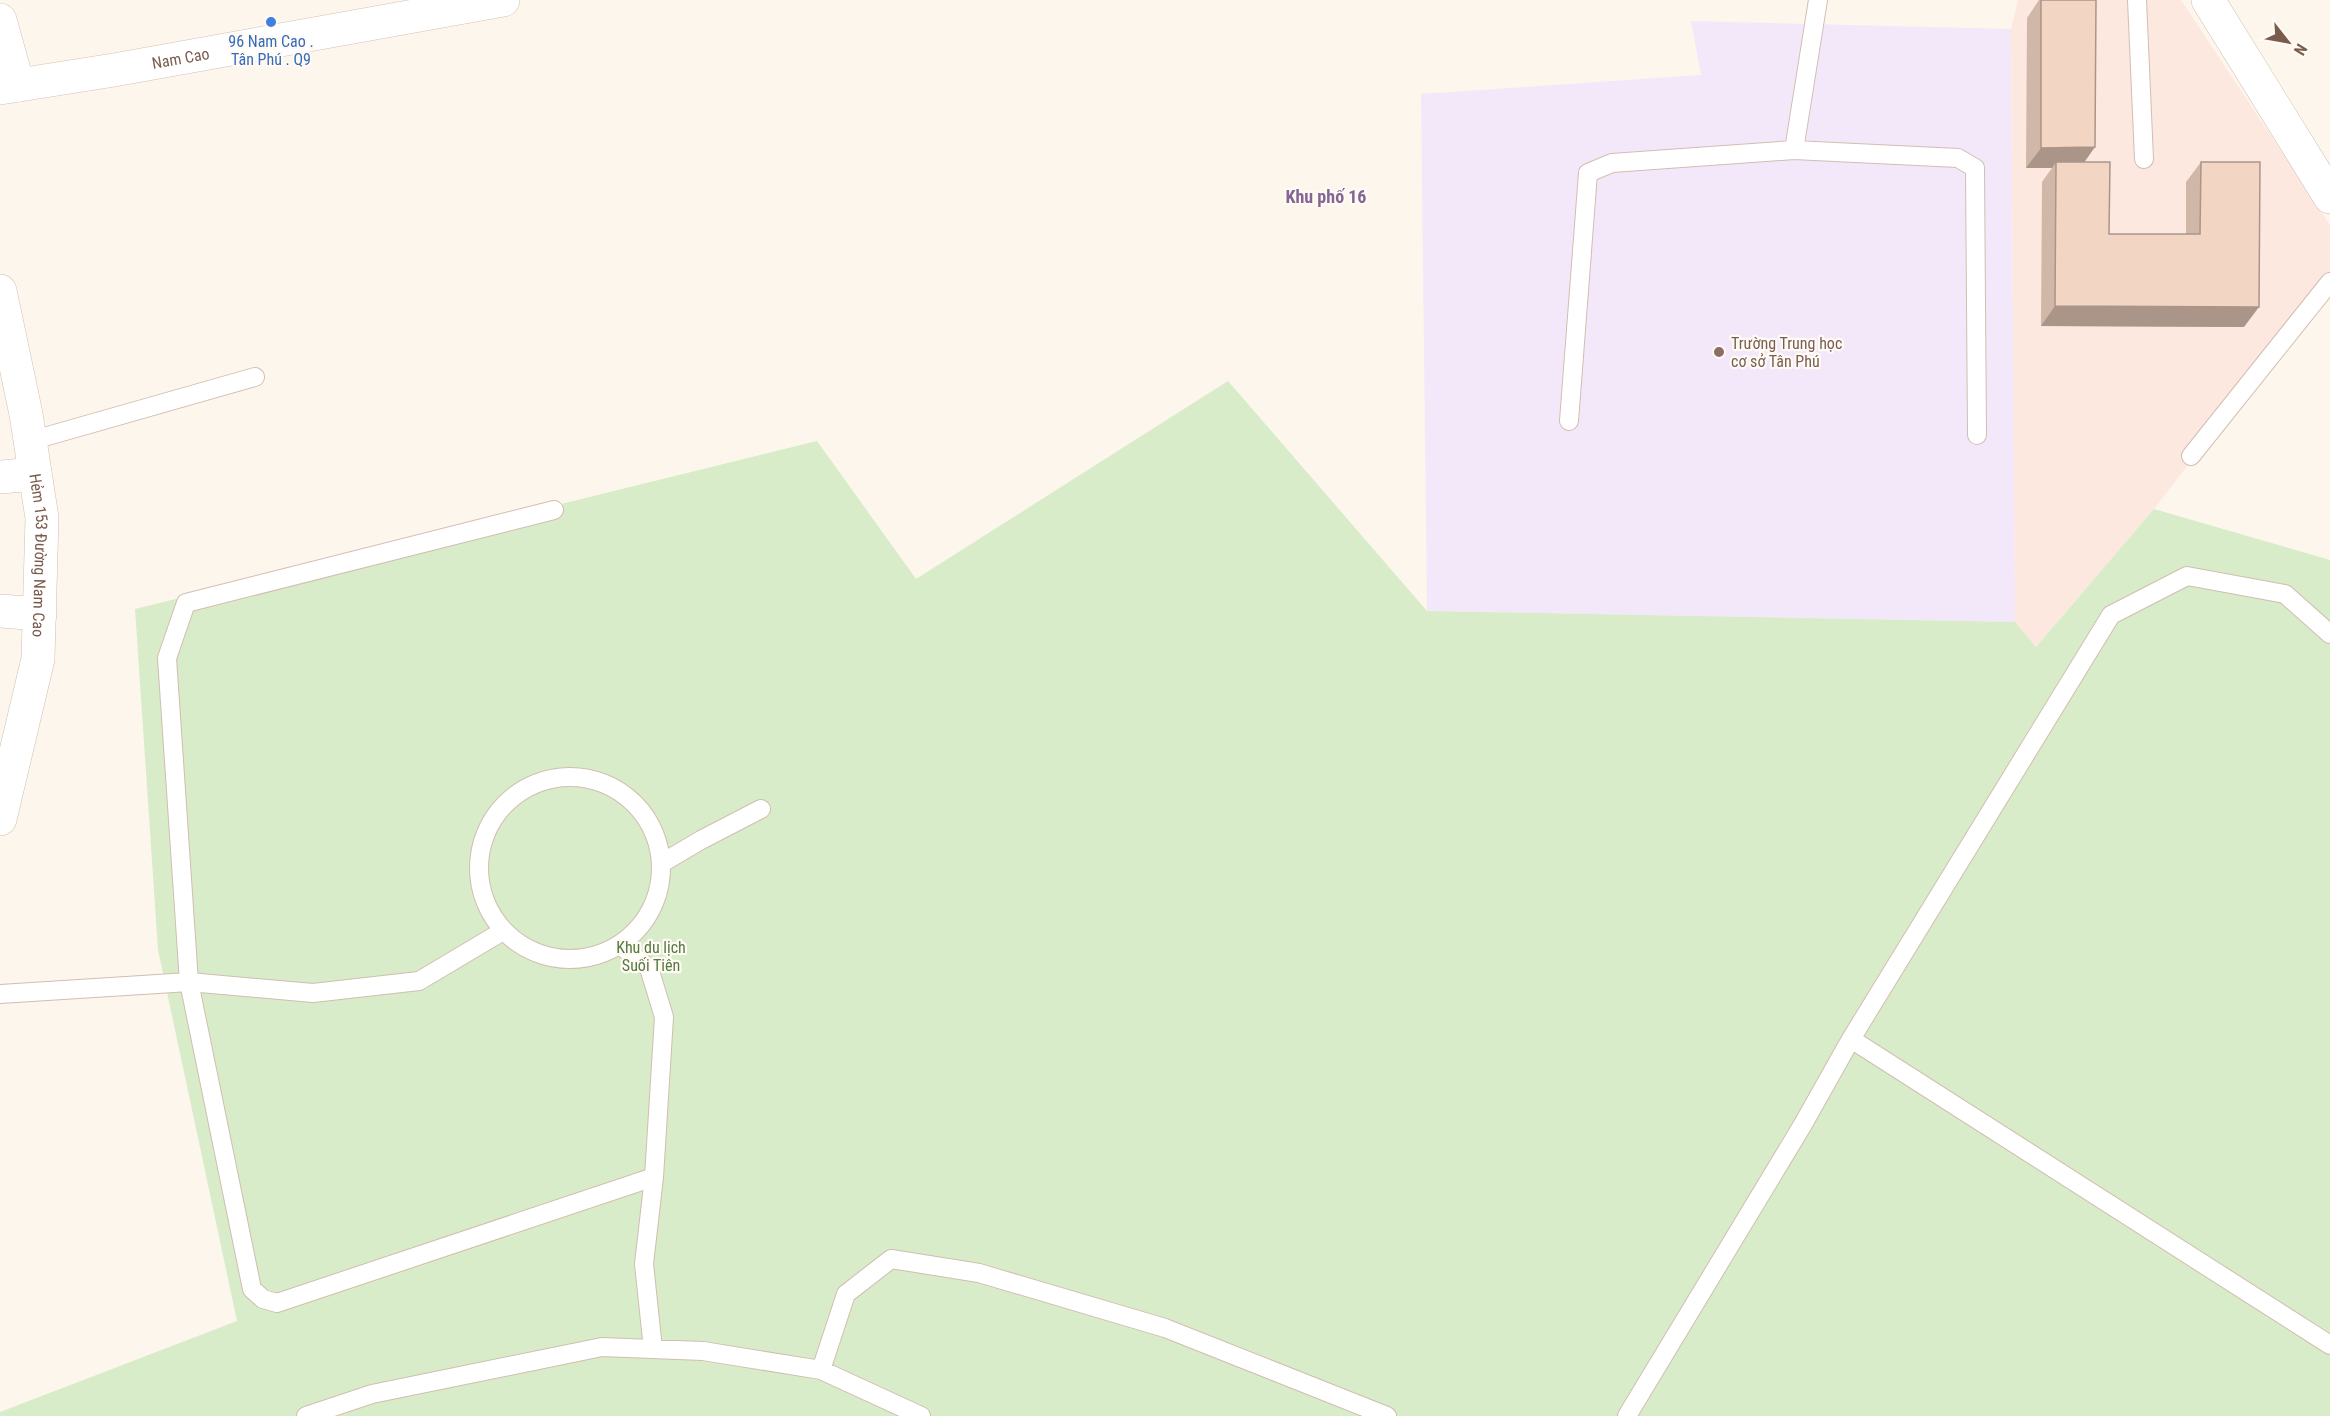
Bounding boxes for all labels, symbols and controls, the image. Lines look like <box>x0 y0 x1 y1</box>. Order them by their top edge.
north arrow <box>2258 12 2318 72</box>
marker: 96 Nam Cao . Tân Phú . Q9 <box>264 15 278 29</box>
place label: 96 Nam Cao . Tân Phú . Q9 <box>228 32 314 69</box>
text: N <box>2290 40 2311 59</box>
street label: Nam Cao <box>150 44 211 73</box>
district label: Khu phố 16 <box>1286 186 1366 207</box>
place label: Trường Trung học cơ sở Tân Phú <box>1731 334 1842 371</box>
marker: Trường Trung học cơ sở Tân Phú <box>1712 345 1726 359</box>
street label: Hẻm 153 Đường Nam Cao <box>26 472 52 637</box>
park label: Khu du lịch Suối Tiên <box>616 938 686 975</box>

